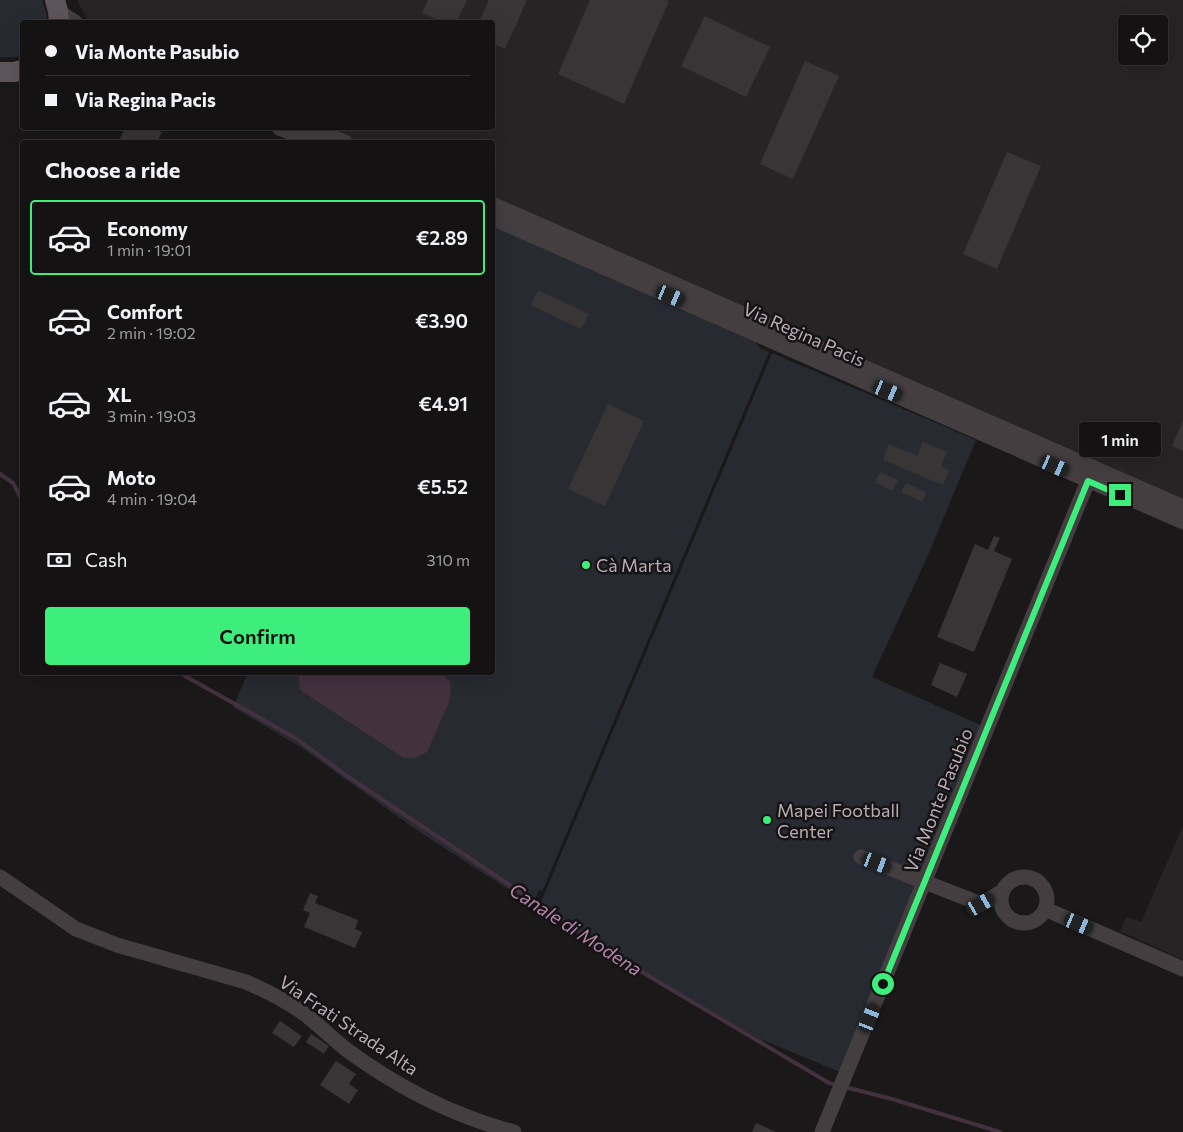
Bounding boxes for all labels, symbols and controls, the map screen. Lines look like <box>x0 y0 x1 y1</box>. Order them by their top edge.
map controls <box>1118 15 1168 65</box>
button: locate <box>1118 15 1168 65</box>
text: Via Monte Pasubio <box>75 40 239 63</box>
text: Via Regina Pacis <box>75 88 216 111</box>
text: Choose a ride <box>45 156 180 183</box>
icon: car <box>47 215 92 260</box>
text: Economy <box>107 217 188 240</box>
text: €2.89 <box>416 226 468 249</box>
text: 1 min · 19:01 <box>107 240 192 259</box>
car <box>654 283 687 309</box>
street label: Via Regina Pacis <box>740 297 868 371</box>
icon: car <box>47 298 92 343</box>
text: Comfort <box>107 300 183 323</box>
text: €3.90 <box>415 309 468 332</box>
text: 2 min · 19:02 <box>107 323 196 342</box>
car <box>871 378 904 404</box>
icon: car <box>47 381 92 426</box>
text: XL <box>107 383 132 406</box>
text: €4.91 <box>418 392 468 415</box>
text: 3 min · 19:03 <box>107 406 196 425</box>
callout: 1 min <box>1079 422 1161 458</box>
text: 1 min <box>1101 430 1139 449</box>
car <box>1038 453 1071 479</box>
icon: car <box>47 464 92 509</box>
text: Moto <box>107 466 156 489</box>
text: €5.52 <box>417 475 468 498</box>
route end <box>1109 484 1131 506</box>
text: 4 min · 19:04 <box>107 489 197 508</box>
icon: cash <box>45 546 73 574</box>
text: Cash <box>85 548 127 571</box>
text: 310 m <box>427 550 470 569</box>
place label: Cà Marta <box>596 554 672 576</box>
marker: Cà Marta <box>580 559 592 571</box>
button: Confirm <box>45 607 470 665</box>
street label: Via Monte Pasubio <box>899 725 977 875</box>
place label: Mapei Football Center <box>777 799 900 842</box>
marker: Mapei Football Center <box>761 814 773 826</box>
car <box>860 851 893 875</box>
water label: Canale di Modena <box>506 878 646 980</box>
car <box>964 890 997 918</box>
car <box>1062 911 1095 937</box>
street label: Via Frati Strada Alta <box>275 970 423 1080</box>
route start <box>872 973 894 995</box>
car <box>857 1001 882 1035</box>

